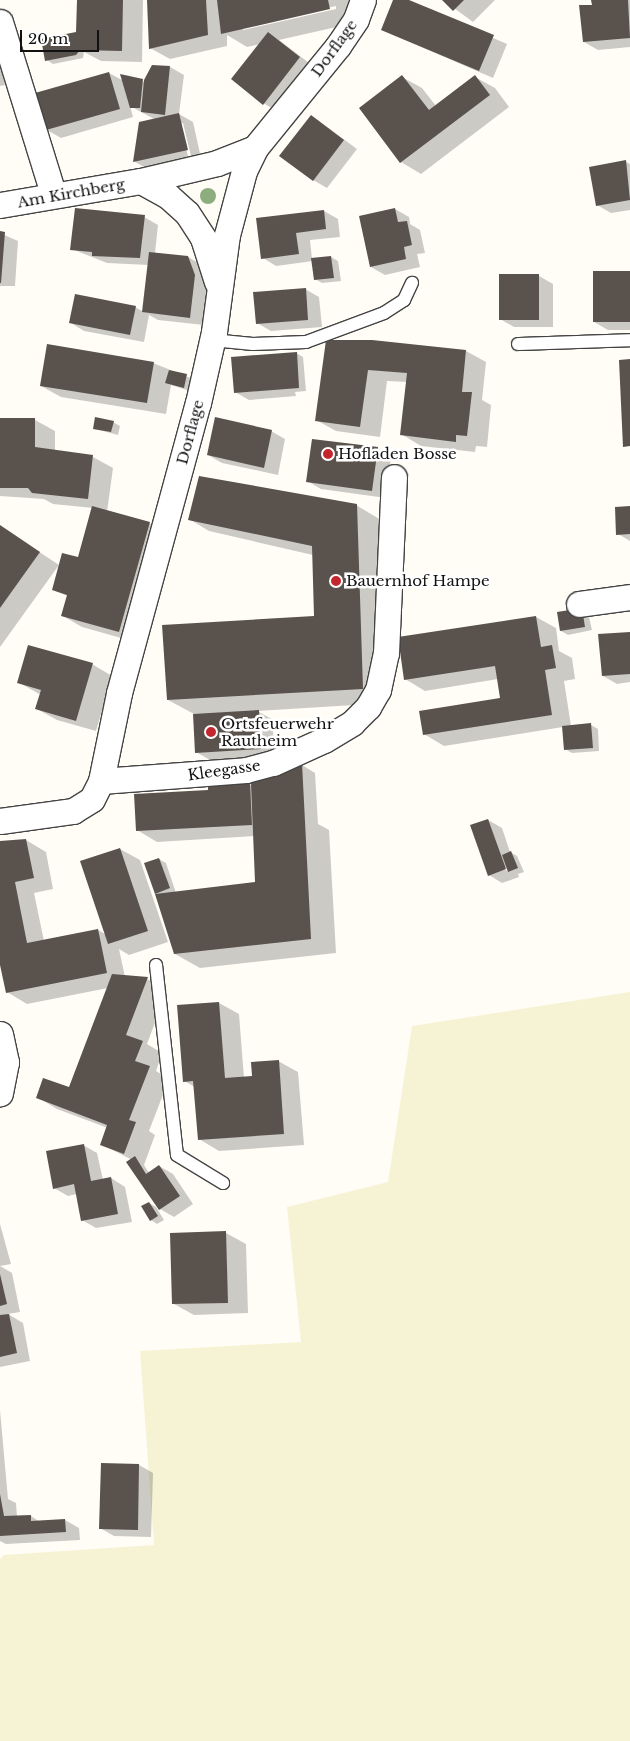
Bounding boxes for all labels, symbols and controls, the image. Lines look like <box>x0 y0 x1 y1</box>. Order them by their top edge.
street label: Dorflage <box>307 16 361 80</box>
scale bar <box>22 20 101 52</box>
text: 20 m <box>28 29 68 48</box>
street label: Am Kirchberg <box>16 175 126 211</box>
street label: Dorflage <box>173 398 207 466</box>
place label: Hofladen Bosse <box>338 445 457 463</box>
marker: Hofladen Bosse <box>322 448 334 460</box>
place label: Bauernhof Hampe <box>346 572 490 590</box>
marker: Bauernhof Hampe <box>330 575 342 587</box>
place label: Ortsfeuerwehr Rautheim <box>221 714 334 749</box>
marker: Ortsfeuerwehr Rautheim <box>205 726 217 738</box>
street label: Kleegasse <box>186 756 262 784</box>

